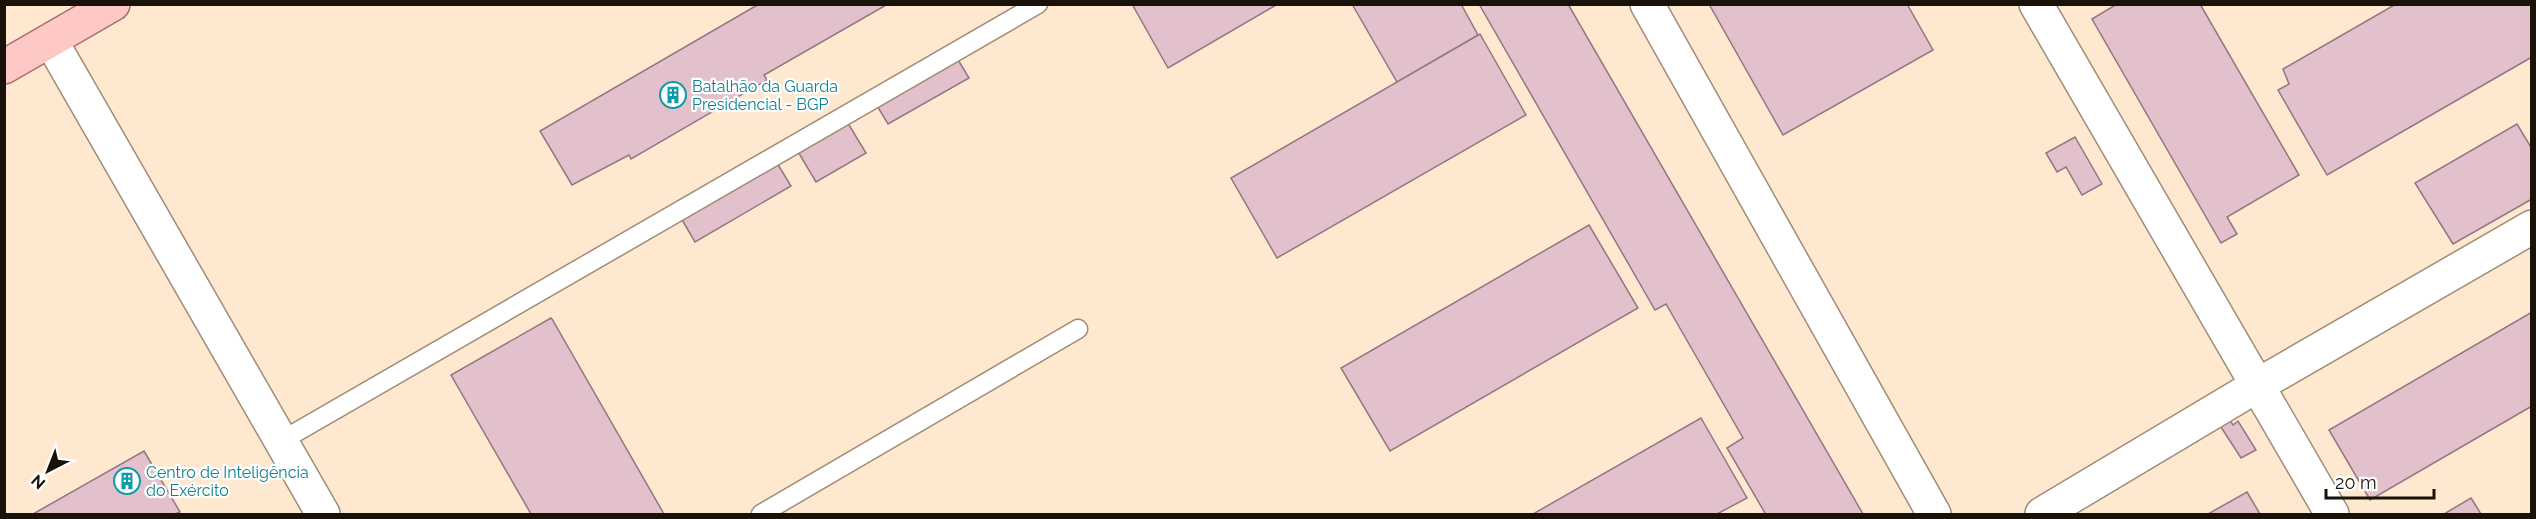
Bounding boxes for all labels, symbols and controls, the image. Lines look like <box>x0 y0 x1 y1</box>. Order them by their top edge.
place label: Batalhão da Guarda Presidencial - BGP <box>692 77 838 114</box>
building icon: Batalhão da Guarda Presidencial - BGP <box>658 80 688 110</box>
north arrow <box>18 441 78 501</box>
scale bar <box>2326 462 2434 500</box>
place label: Centro de Inteligência do Exército <box>146 463 309 500</box>
building icon: Centro de Inteligência do Exército <box>112 466 142 496</box>
text: N <box>27 471 49 493</box>
text: 20 m <box>2335 472 2377 493</box>

